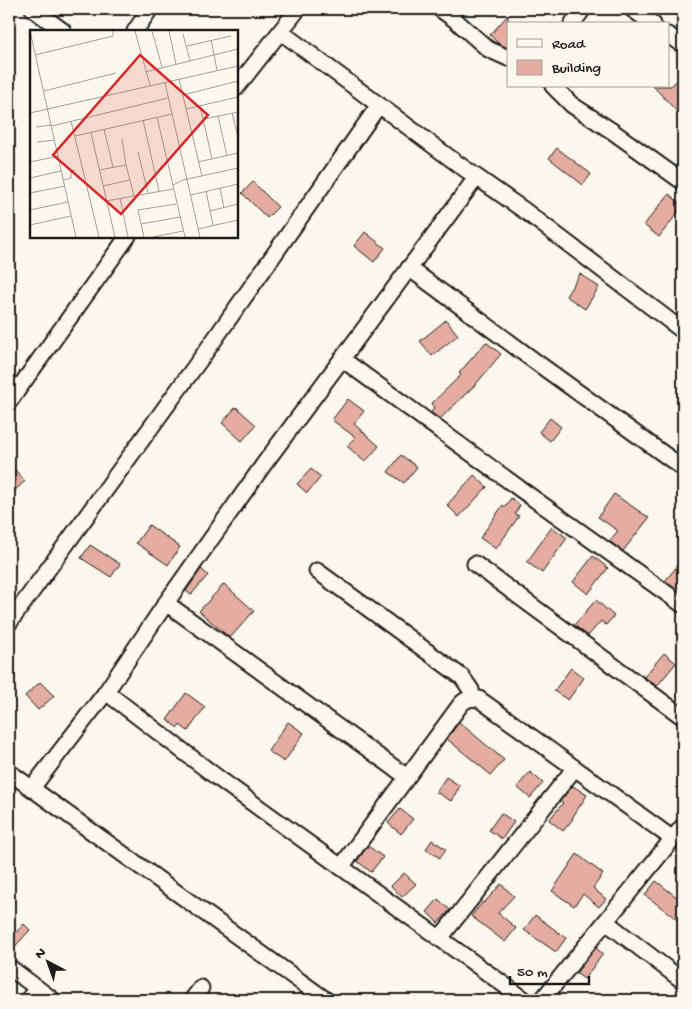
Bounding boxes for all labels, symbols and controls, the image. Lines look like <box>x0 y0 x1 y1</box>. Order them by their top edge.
legend <box>507 22 670 88</box>
inset map <box>30 30 238 238</box>
text: Road <box>552 36 586 54</box>
text: Building <box>551 60 601 78</box>
north arrow <box>22 936 72 986</box>
text: N <box>32 945 50 963</box>
scale bar <box>510 954 588 986</box>
text: 50 m <box>517 964 548 982</box>

